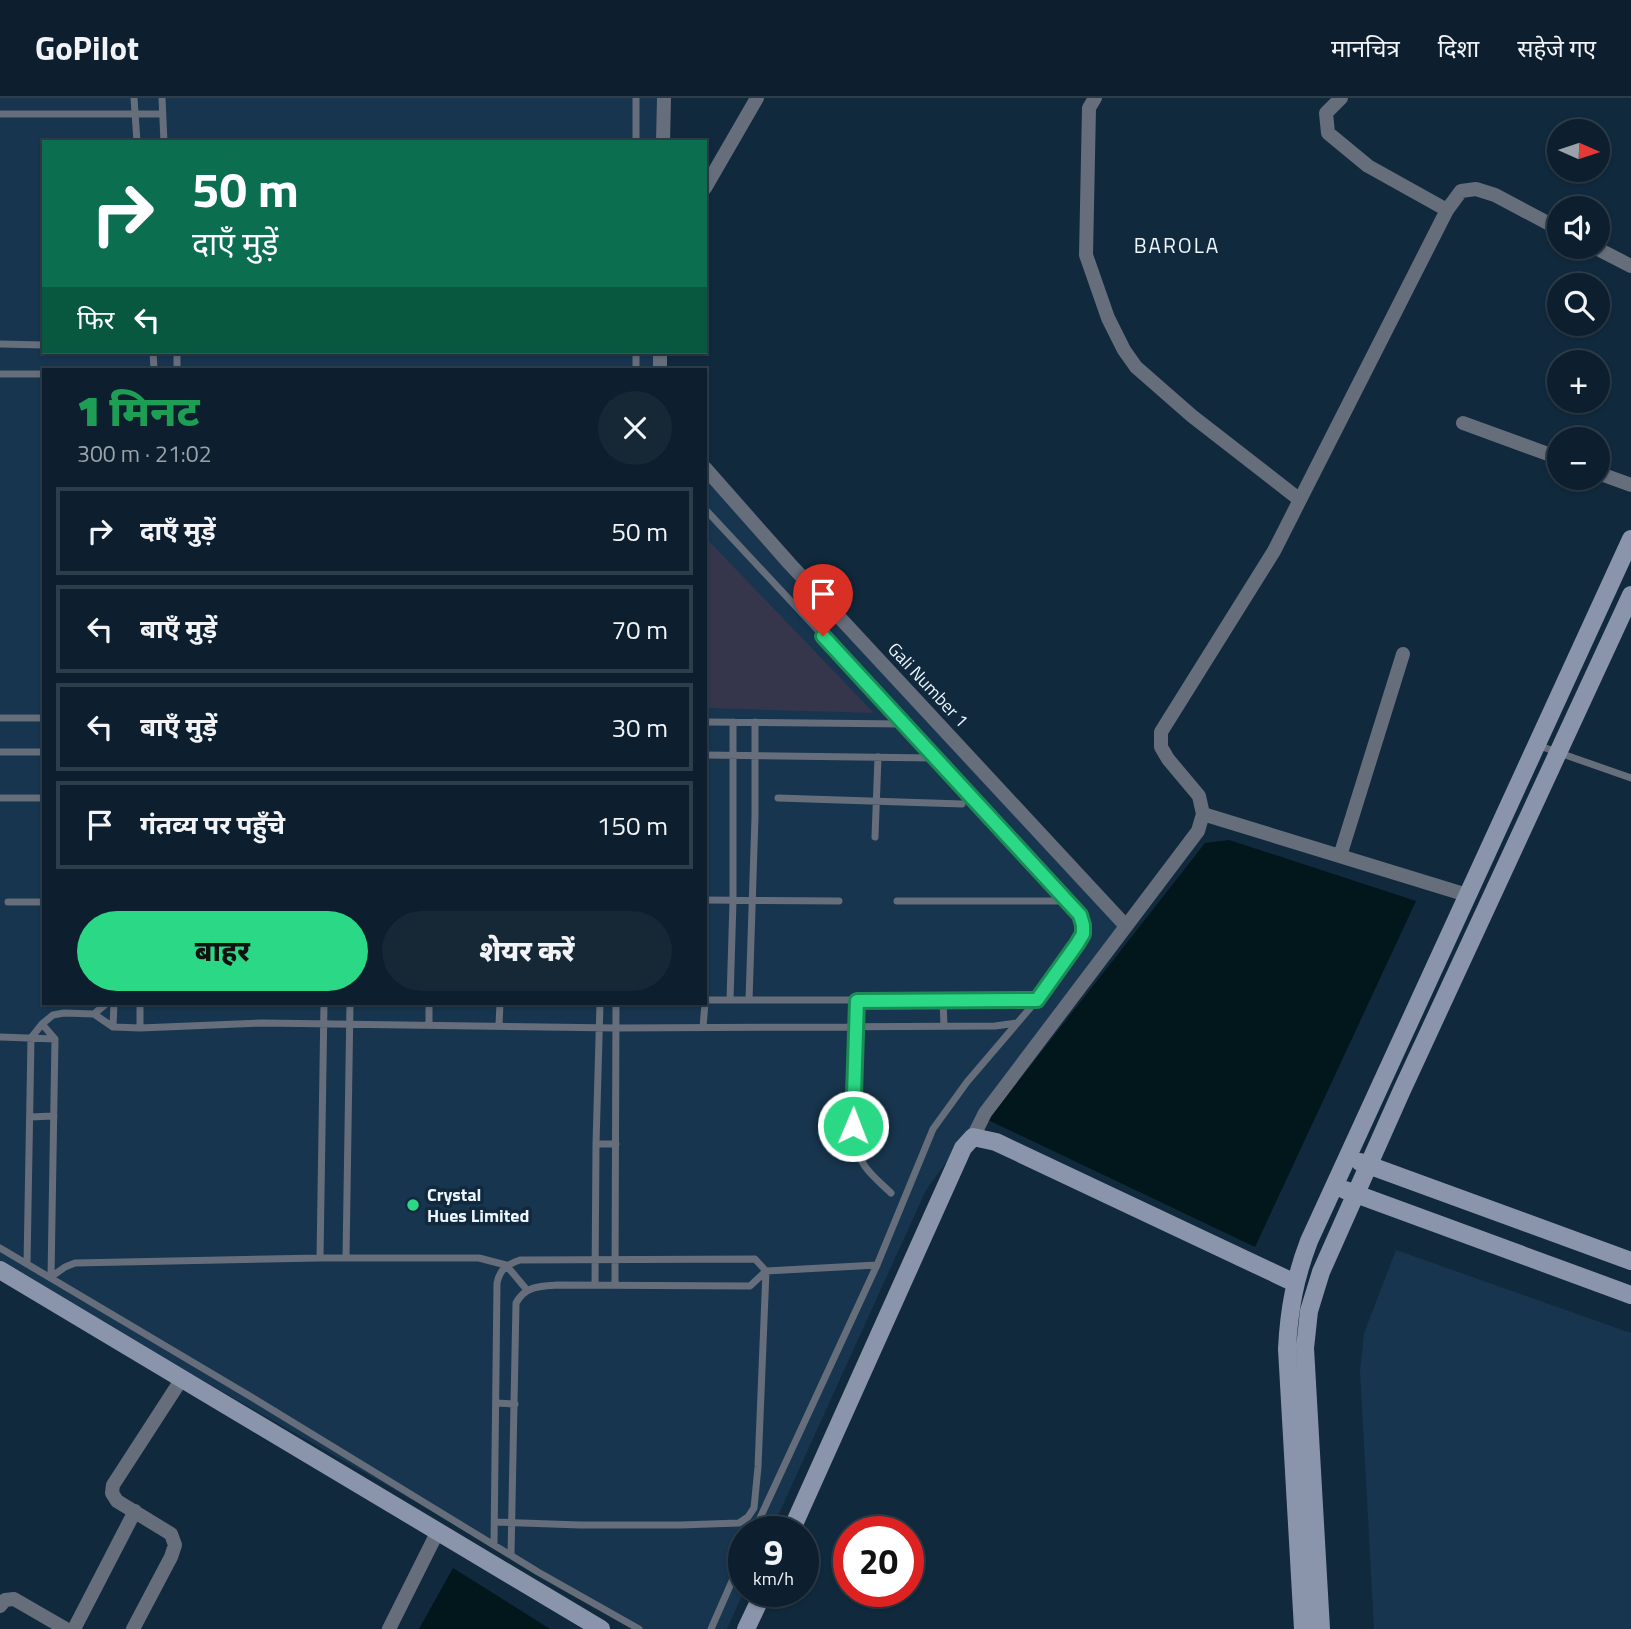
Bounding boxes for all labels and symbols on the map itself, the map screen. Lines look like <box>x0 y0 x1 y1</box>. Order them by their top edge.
north arrow <box>1547 119 1610 182</box>
district label: BAROLA <box>1134 229 1220 261</box>
pin <box>793 564 853 636</box>
street label: Gali Number 1 <box>882 636 975 733</box>
position arrow <box>816 1089 890 1163</box>
place label: Crystal Hues Limited <box>427 1181 529 1229</box>
marker: Crystal Hues Limited <box>405 1197 421 1213</box>
speed limit sign: 20 <box>833 1516 924 1607</box>

